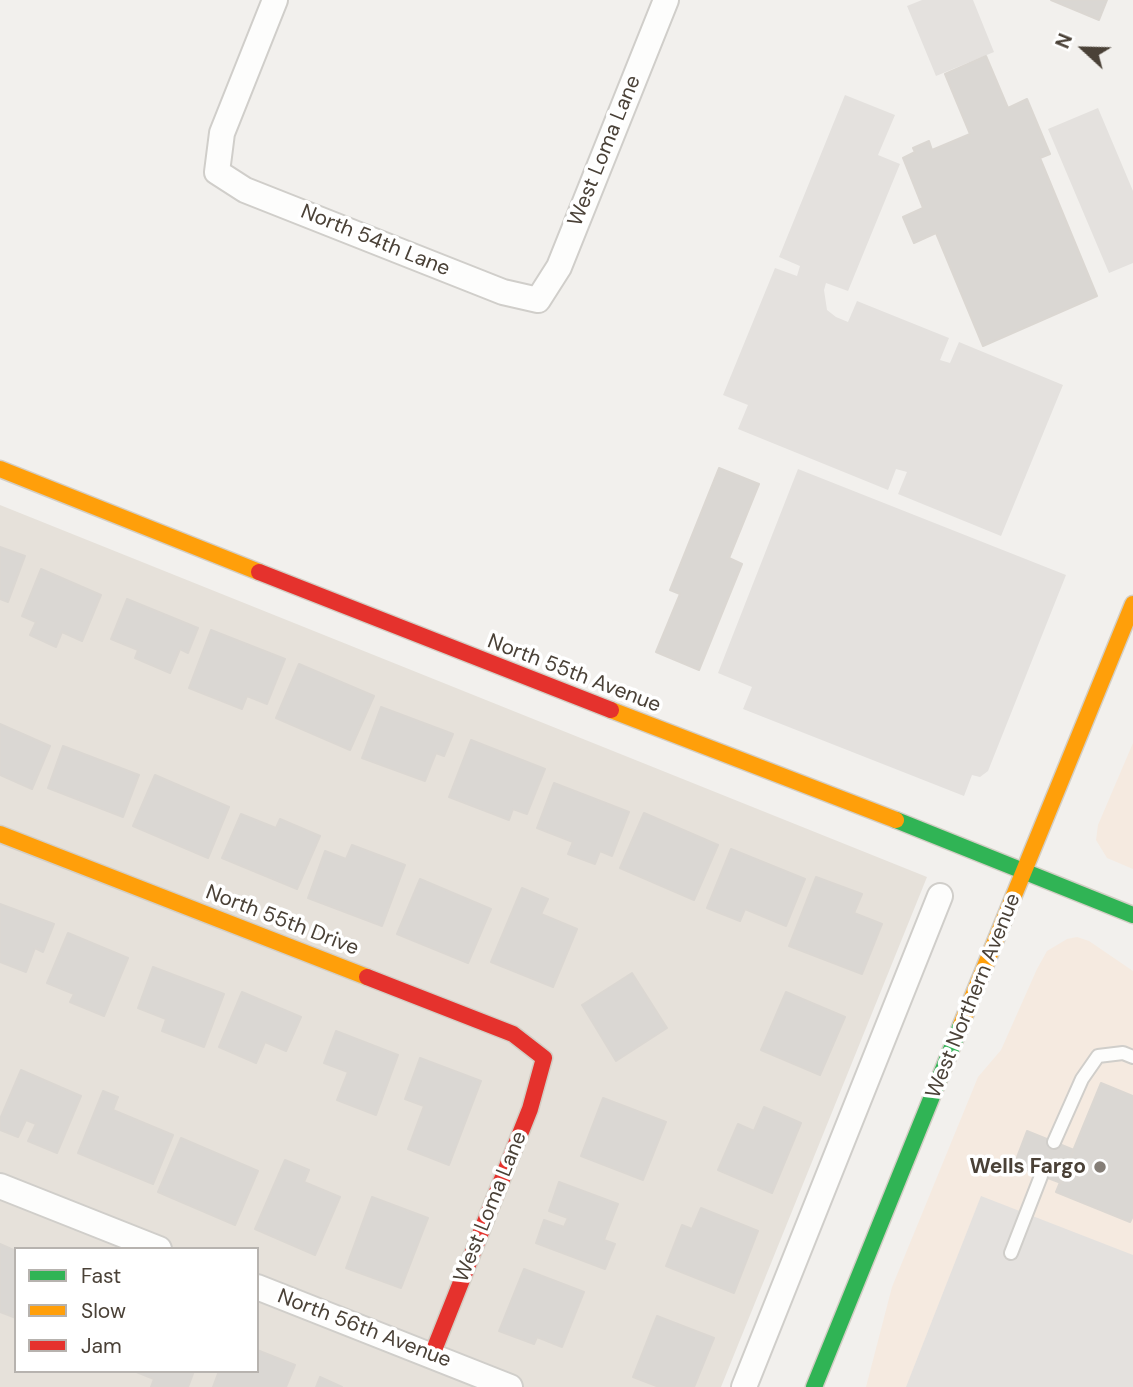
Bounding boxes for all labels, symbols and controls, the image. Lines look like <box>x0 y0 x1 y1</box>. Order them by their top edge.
north arrow <box>1049 14 1119 84</box>
text: N <box>1050 30 1078 52</box>
street label: West Loma Lane <box>563 72 647 230</box>
street label: North 54th Lane <box>297 200 453 282</box>
street label: North 55th Avenue <box>484 629 664 719</box>
street label: North 55th Drive <box>202 880 362 962</box>
street label: West Northern Avenue <box>921 890 1027 1102</box>
street label: West Loma Lane <box>449 1128 533 1286</box>
place label: Wells Fargo <box>969 1154 1086 1180</box>
marker: Wells Fargo <box>1092 1159 1108 1175</box>
legend <box>14 1247 259 1373</box>
text: Fast <box>81 1262 121 1290</box>
street label: North 56th Avenue <box>274 1284 454 1374</box>
text: Slow <box>81 1297 126 1325</box>
text: Jam <box>81 1332 122 1360</box>

